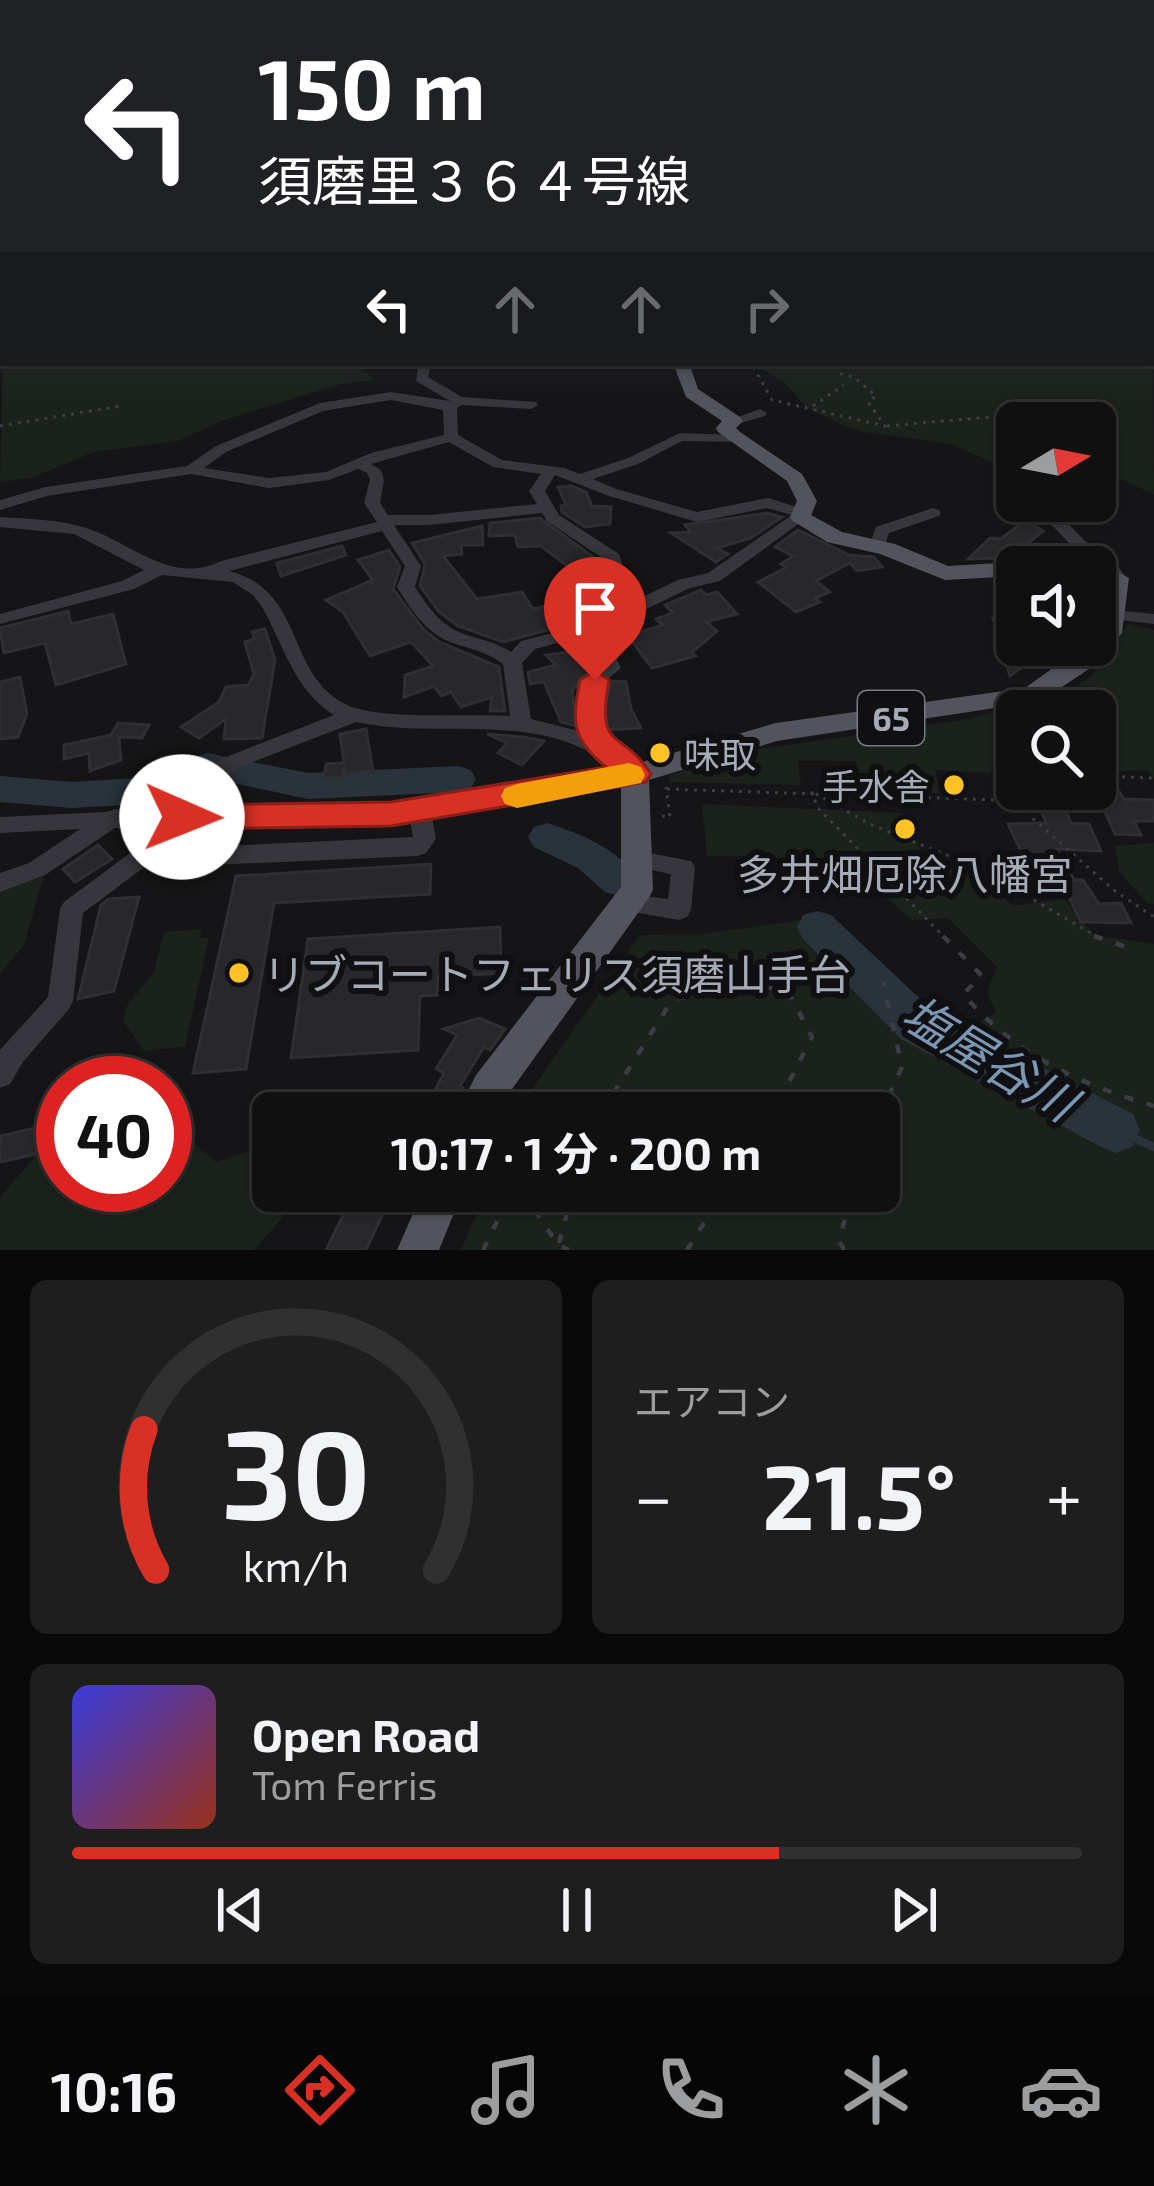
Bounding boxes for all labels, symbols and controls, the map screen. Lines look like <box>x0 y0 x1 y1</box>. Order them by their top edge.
text: 150 m <box>258 36 486 137</box>
icon: left <box>60 48 216 204</box>
text: 須磨里３６４号線 <box>258 147 690 212</box>
icon: left <box>356 276 422 342</box>
icon: ahead <box>482 276 548 342</box>
icon: ahead <box>608 276 674 342</box>
icon: right <box>734 276 800 342</box>
north arrow <box>996 402 1116 522</box>
map controls <box>996 402 1116 810</box>
button: sound <box>996 546 1116 666</box>
pin <box>544 557 646 680</box>
icon: arrive <box>562 575 628 641</box>
button: search <box>996 690 1116 810</box>
road number: 65 <box>858 691 924 745</box>
place label: 味取 <box>684 732 756 775</box>
marker: 味取 <box>647 740 673 766</box>
position arrow <box>119 754 245 880</box>
place label: 手水舎 <box>822 764 930 807</box>
marker: 手水舎 <box>941 772 967 798</box>
marker: 多井畑厄除八幡宮 <box>892 816 918 842</box>
place label: 多井畑厄除八幡宮 <box>737 848 1073 898</box>
place label: リブコートフェリス須磨山手台 <box>263 948 851 998</box>
marker: リブコートフェリス須磨山手台 <box>226 960 252 986</box>
water label: 塩屋谷川 <box>893 983 1092 1134</box>
speed limit sign: 40 <box>36 1056 192 1212</box>
text: 10:17 · 1 分 · 200 m <box>391 1125 761 1179</box>
text: エアコン <box>634 1377 790 1424</box>
text: 30 <box>221 1394 371 1544</box>
text: 21.5° <box>762 1440 956 1548</box>
text: − <box>634 1455 673 1534</box>
text: + <box>1046 1455 1082 1534</box>
text: km/h <box>243 1539 349 1591</box>
text: Open Road <box>252 1707 480 1761</box>
text: Tom Ferris <box>252 1761 437 1808</box>
icon: previous <box>207 1877 273 1943</box>
icon: pause <box>544 1877 610 1943</box>
icon: next <box>881 1877 947 1943</box>
icon: directions <box>278 2048 362 2132</box>
icon: music <box>464 2048 548 2132</box>
icon: phone <box>649 2048 733 2132</box>
icon: climate <box>834 2048 918 2132</box>
icon: car <box>1019 2048 1103 2132</box>
text: 10:16 <box>51 2058 177 2123</box>

